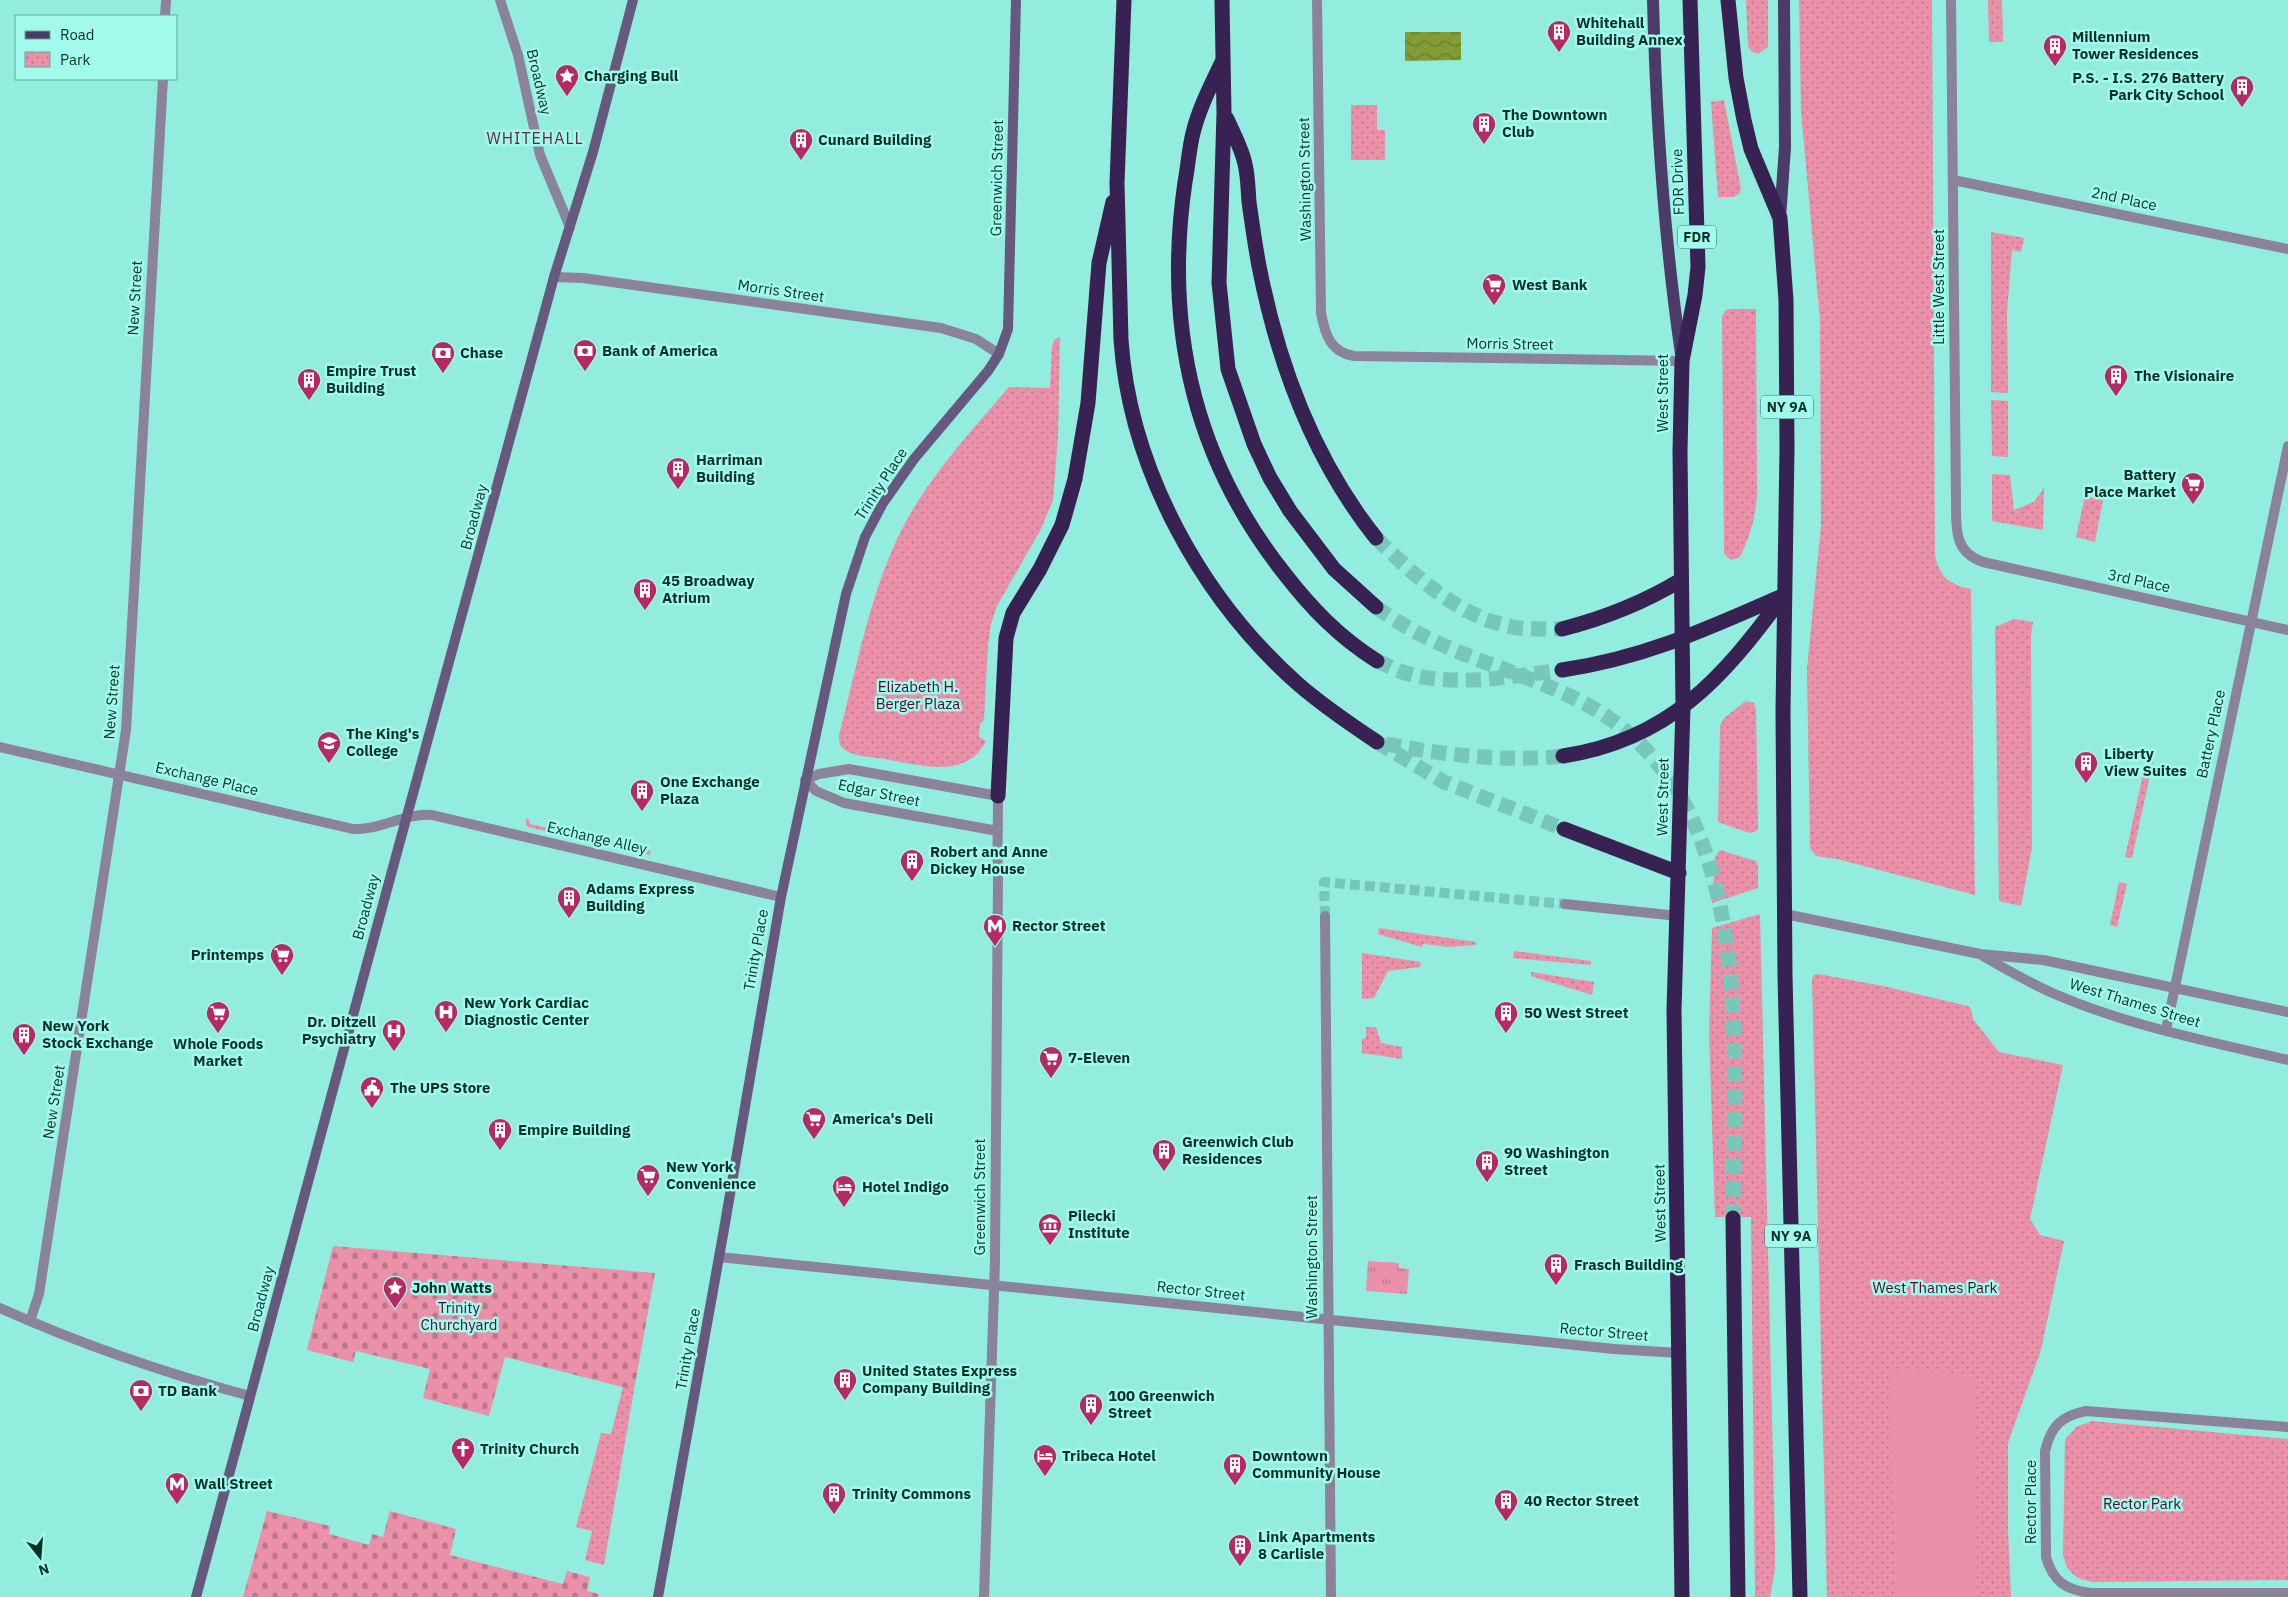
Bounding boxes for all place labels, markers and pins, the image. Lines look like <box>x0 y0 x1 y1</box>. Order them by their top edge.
place label: Whitehall Building Annex <box>1576 13 1683 49</box>
building icon: Whitehall Building Annex <box>1546 19 1572 53</box>
place label: Millennium Tower Residences <box>2072 27 2199 63</box>
building icon: Millennium Tower Residences <box>2042 33 2068 67</box>
place icon: Charging Bull <box>554 63 580 97</box>
place label: Charging Bull <box>584 66 679 85</box>
place label: P.S. - I.S. 276 Battery Park City School <box>2072 68 2224 104</box>
building icon: P.S. - I.S. 276 Battery Park City School <box>2229 74 2255 108</box>
place label: The Downtown Club <box>1502 105 1608 141</box>
building icon: The Downtown Club <box>1471 111 1497 145</box>
building icon: Cunard Building <box>788 127 814 161</box>
place label: Cunard Building <box>818 130 932 149</box>
supermarket icon: West Bank <box>1481 272 1507 306</box>
place label: West Bank <box>1512 275 1588 294</box>
bank icon: Bank of America <box>572 338 598 372</box>
bank icon: Chase <box>430 340 456 374</box>
place label: Bank of America <box>602 341 718 360</box>
place label: Chase <box>460 343 503 362</box>
place label: Empire Trust Building <box>326 361 416 397</box>
building icon: The Visionaire <box>2103 363 2129 397</box>
place label: The Visionaire <box>2134 366 2234 385</box>
building icon: Empire Trust Building <box>296 367 322 401</box>
place label: Harriman Building <box>696 450 763 486</box>
building icon: Harriman Building <box>665 456 691 490</box>
place label: Battery Place Market <box>2084 465 2176 501</box>
supermarket icon: Battery Place Market <box>2180 471 2206 505</box>
place label: 45 Broadway Atrium <box>662 571 754 607</box>
building icon: 45 Broadway Atrium <box>632 577 658 611</box>
place label: The King's College <box>346 724 420 760</box>
school or university icon: The King's College <box>316 730 342 764</box>
place label: Liberty View Suites <box>2104 744 2187 780</box>
building icon: Liberty View Suites <box>2073 750 2099 784</box>
place label: One Exchange Plaza <box>660 772 760 808</box>
building icon: One Exchange Plaza <box>629 778 655 812</box>
place label: Robert and Anne Dickey House <box>930 842 1048 878</box>
building icon: Robert and Anne Dickey House <box>899 848 925 882</box>
place label: Adams Express Building <box>586 879 695 915</box>
building icon: Adams Express Building <box>556 885 582 919</box>
metro station icon: Rector Street <box>982 913 1008 947</box>
place label: Rector Street <box>1012 916 1106 935</box>
supermarket icon: Printemps <box>269 942 295 976</box>
place label: Printemps <box>191 945 264 964</box>
place label: New York Cardiac Diagnostic Center <box>464 993 589 1029</box>
hospital icon: New York Cardiac Diagnostic Center <box>433 999 459 1033</box>
supermarket icon: Whole Foods Market <box>205 1000 231 1034</box>
building icon: 50 West Street <box>1493 1000 1519 1034</box>
place label: 50 West Street <box>1524 1003 1629 1022</box>
place label: Dr. Ditzell Psychiatry <box>302 1012 376 1048</box>
place label: New York Stock Exchange <box>42 1016 153 1052</box>
hospital icon: Dr. Ditzell Psychiatry <box>381 1018 407 1052</box>
building icon: New York Stock Exchange <box>11 1022 37 1056</box>
place label: Whole Foods Market <box>173 1034 264 1070</box>
supermarket icon: 7-Eleven <box>1038 1045 1064 1079</box>
place label: 7-Eleven <box>1068 1048 1130 1067</box>
public building icon: The UPS Store <box>359 1075 385 1109</box>
place label: The UPS Store <box>390 1078 491 1097</box>
supermarket icon: America's Deli <box>801 1106 827 1140</box>
place label: America's Deli <box>832 1109 933 1128</box>
building icon: Empire Building <box>487 1117 513 1151</box>
place label: Empire Building <box>518 1120 631 1139</box>
place label: Greenwich Club Residences <box>1182 1132 1294 1168</box>
building icon: Greenwich Club Residences <box>1151 1138 1177 1172</box>
place label: 90 Washington Street <box>1504 1143 1609 1179</box>
building icon: 90 Washington Street <box>1474 1149 1500 1183</box>
place label: New York Convenience <box>666 1157 756 1193</box>
supermarket icon: New York Convenience <box>635 1163 661 1197</box>
hotel icon: Hotel Indigo <box>831 1174 857 1208</box>
place label: Hotel Indigo <box>862 1177 949 1196</box>
place label: Pilecki Institute <box>1068 1206 1130 1242</box>
museum icon: Pilecki Institute <box>1037 1212 1063 1246</box>
building icon: Frasch Building <box>1543 1252 1569 1286</box>
place label: Frasch Building <box>1574 1255 1684 1274</box>
place icon: John Watts <box>382 1275 408 1309</box>
place label: John Watts <box>412 1278 492 1297</box>
place label: United States Express Company Building <box>862 1361 1018 1397</box>
building icon: United States Express Company Building <box>832 1367 858 1401</box>
bank icon: TD Bank <box>128 1378 154 1412</box>
place label: TD Bank <box>158 1381 217 1400</box>
place label: 100 Greenwich Street <box>1108 1386 1215 1422</box>
building icon: 100 Greenwich Street <box>1078 1392 1104 1426</box>
church icon: Trinity Church <box>450 1436 476 1470</box>
place label: Trinity Church <box>480 1439 579 1458</box>
hotel icon: Tribeca Hotel <box>1032 1443 1058 1477</box>
place label: Tribeca Hotel <box>1062 1446 1156 1465</box>
place label: Downtown Community House <box>1252 1446 1381 1482</box>
building icon: Downtown Community House <box>1222 1452 1248 1486</box>
metro station icon: Wall Street <box>164 1471 190 1505</box>
place label: Wall Street <box>194 1474 273 1493</box>
building icon: Trinity Commons <box>821 1481 847 1515</box>
place label: Trinity Commons <box>852 1484 971 1503</box>
building icon: 40 Rector Street <box>1493 1488 1519 1522</box>
place label: 40 Rector Street <box>1524 1491 1639 1510</box>
place label: Link Apartments 8 Carlisle <box>1258 1527 1376 1563</box>
building icon: Link Apartments 8 Carlisle <box>1227 1533 1253 1567</box>

